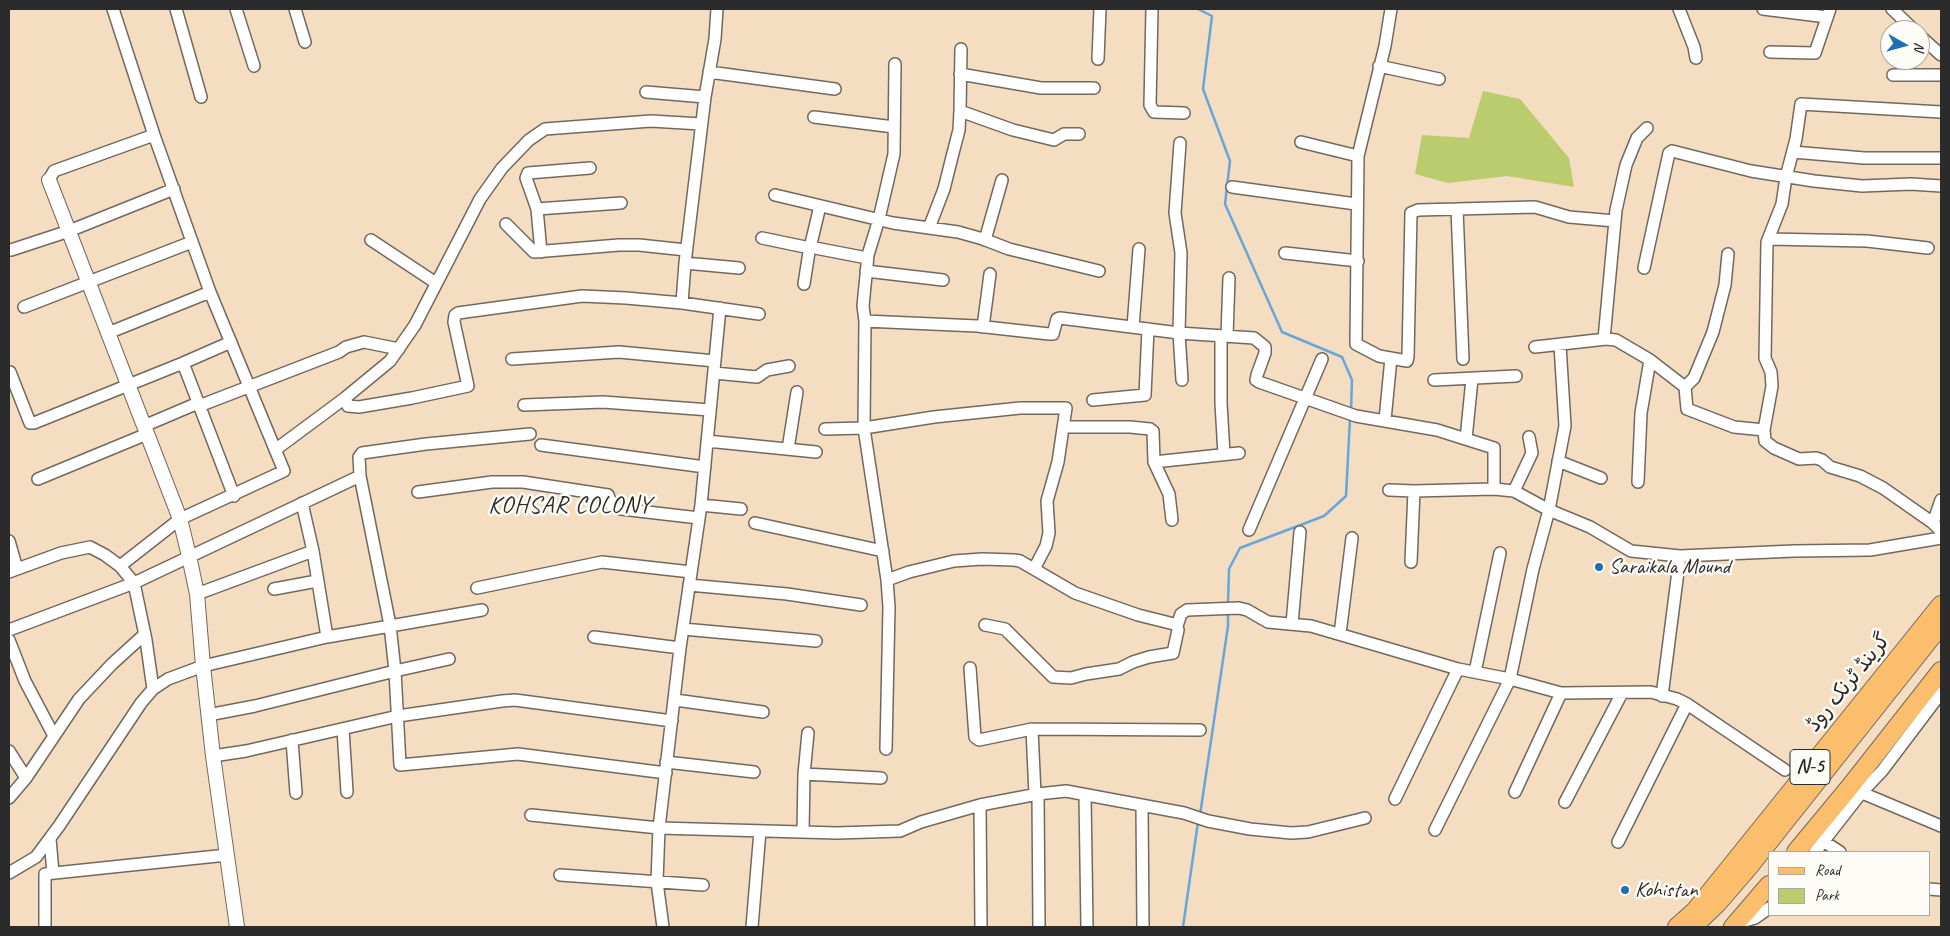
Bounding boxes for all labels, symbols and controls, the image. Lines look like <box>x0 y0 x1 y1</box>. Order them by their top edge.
north arrow <box>1880 20 1930 70</box>
text: N <box>1910 41 1928 52</box>
district label: KOHSAR COLONY <box>488 492 652 520</box>
place label: Saraikala Mound <box>1609 554 1730 580</box>
marker: Saraikala Mound <box>1593 561 1605 573</box>
street label: گرینڈ ٹرنک روڈ <box>1802 629 1896 737</box>
road number: N-5 <box>1790 750 1830 784</box>
legend <box>1768 851 1930 916</box>
text: Road <box>1815 861 1840 880</box>
place label: Kohistan <box>1635 877 1698 903</box>
marker: Kohistan <box>1619 884 1631 896</box>
text: Park <box>1815 886 1839 905</box>

